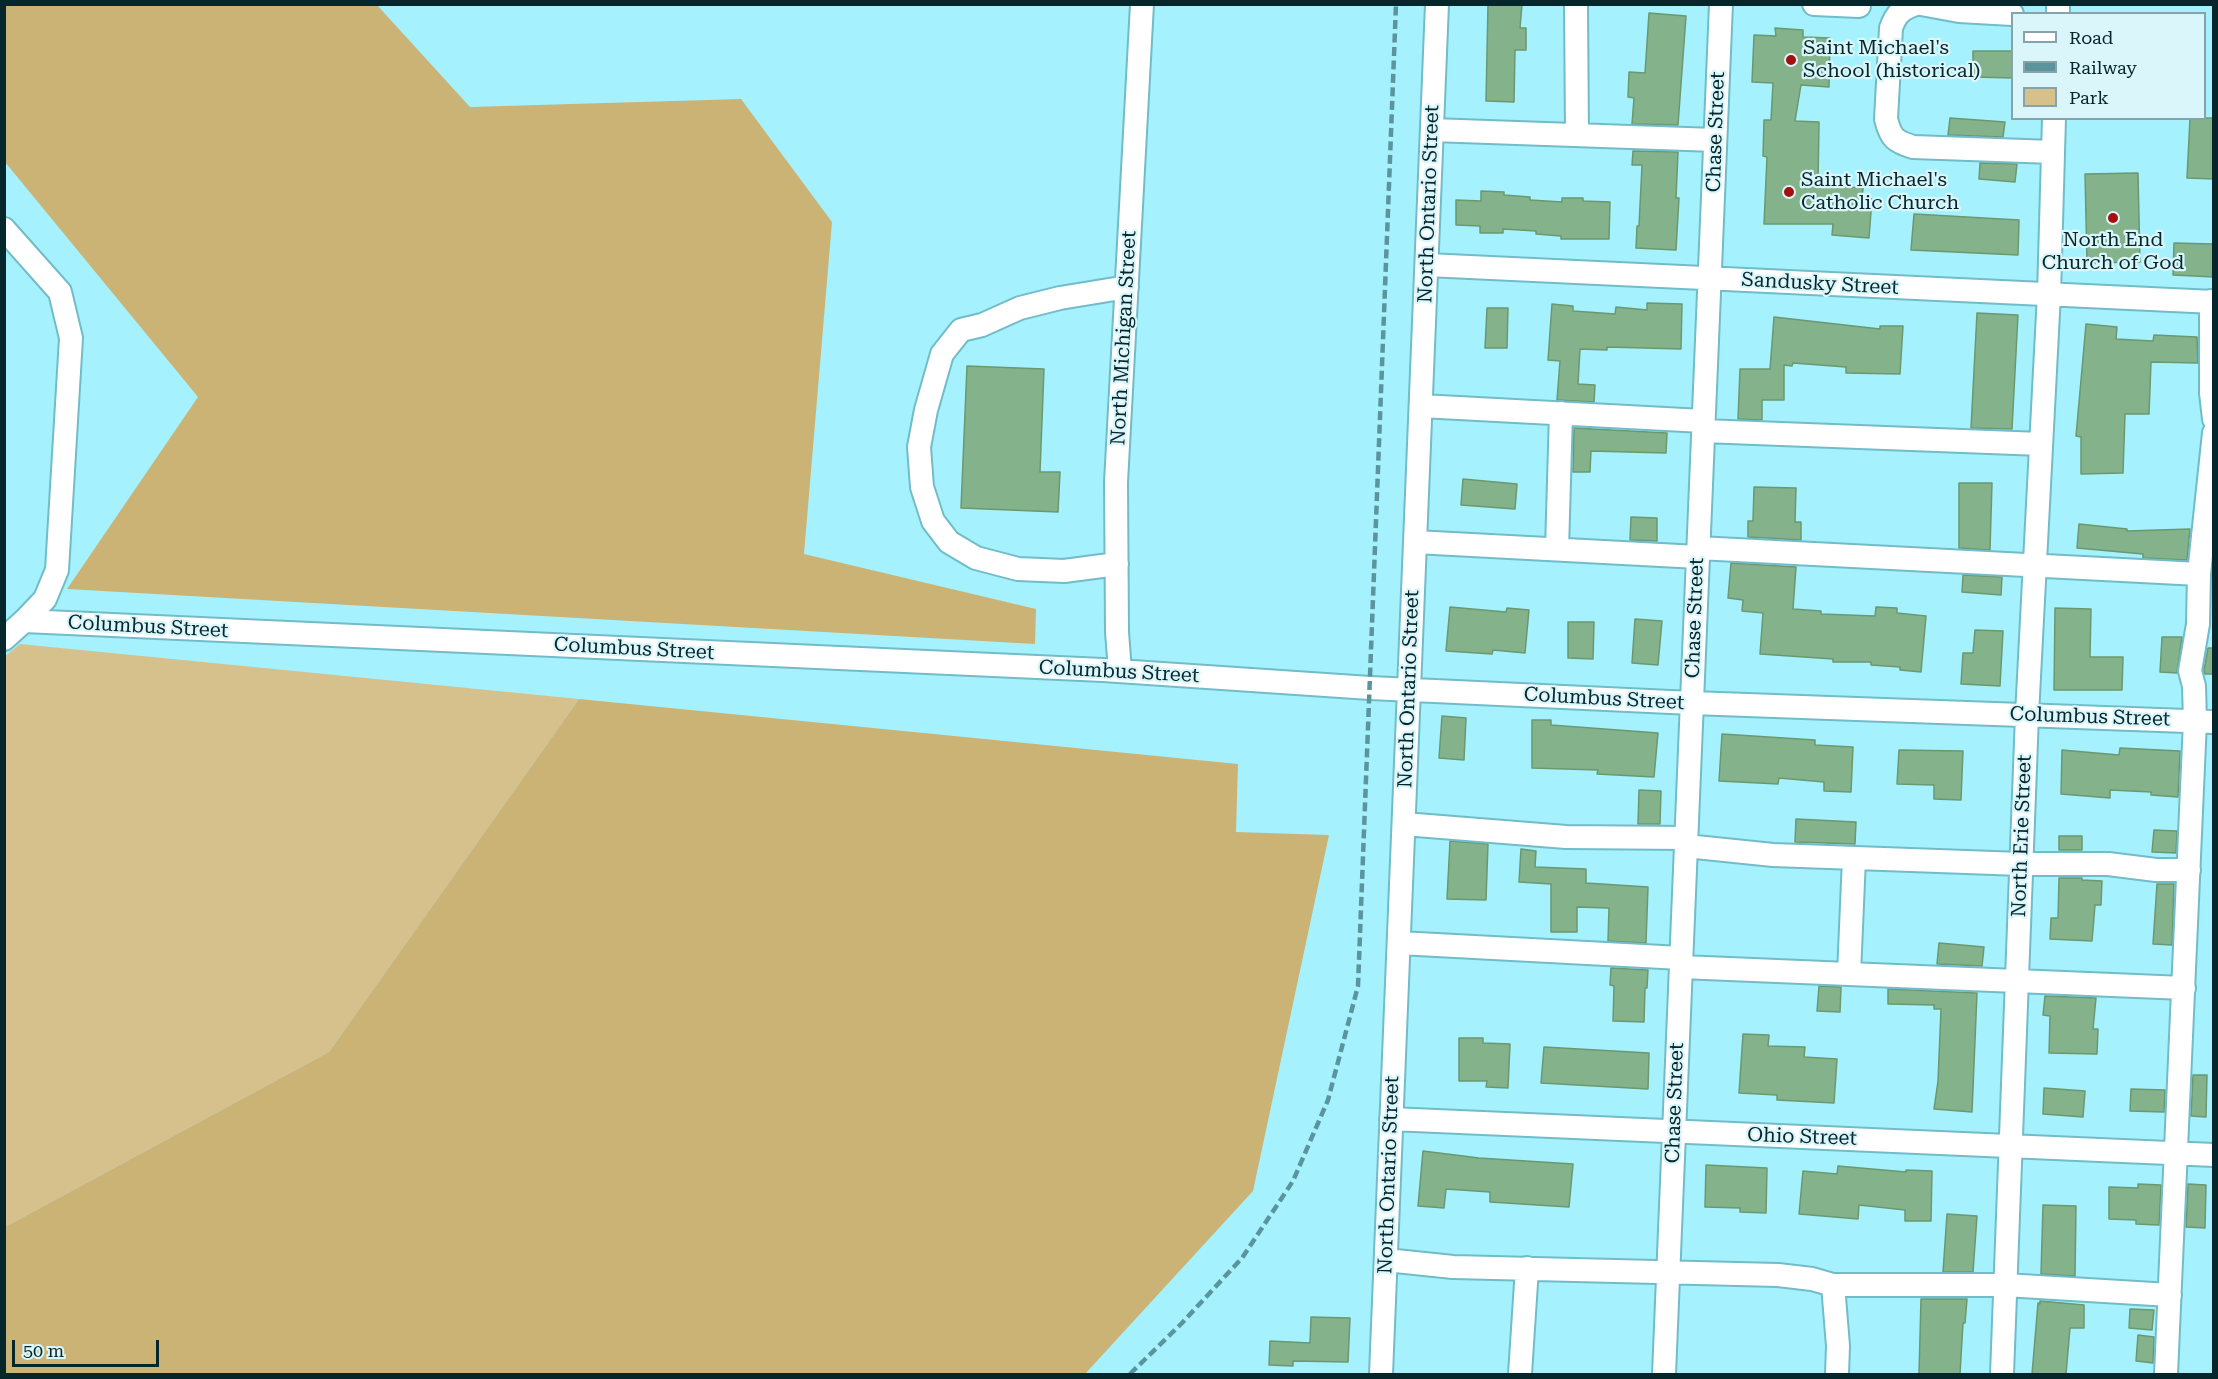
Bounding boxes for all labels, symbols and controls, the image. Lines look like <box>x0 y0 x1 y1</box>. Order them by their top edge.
legend <box>2011 12 2206 120</box>
text: Road <box>2069 27 2113 48</box>
place label: Saint Michael's School (historical) <box>1803 36 1980 83</box>
marker: Saint Michael's School (historical) <box>1784 53 1798 67</box>
text: Railway <box>2069 57 2137 78</box>
street label: Chase Street <box>1702 71 1730 193</box>
text: Park <box>2069 87 2109 108</box>
street label: North Ontario Street <box>1414 104 1444 304</box>
place label: Saint Michael's Catholic Church <box>1801 168 1959 215</box>
marker: Saint Michael's Catholic Church <box>1782 185 1796 199</box>
marker: North End Church of God <box>2106 211 2120 225</box>
place label: North End Church of God <box>2042 228 2184 275</box>
street label: North Michigan Street <box>1106 230 1142 446</box>
street label: Sandusky Street <box>1741 268 1899 300</box>
street label: Chase Street <box>1681 557 1709 679</box>
street label: North Ontario Street <box>1394 589 1424 789</box>
street label: Columbus Street <box>67 611 229 643</box>
street label: Columbus Street <box>553 633 715 665</box>
street label: Columbus Street <box>1038 656 1200 688</box>
street label: Columbus Street <box>1523 683 1685 715</box>
street label: Columbus Street <box>2009 702 2171 732</box>
street label: North Erie Street <box>2007 754 2037 918</box>
street label: Chase Street <box>1661 1042 1689 1164</box>
street label: North Ontario Street <box>1374 1075 1404 1275</box>
street label: Ohio Street <box>1747 1123 1857 1151</box>
scale bar <box>15 1328 162 1366</box>
text: 50 m <box>23 1340 64 1361</box>

